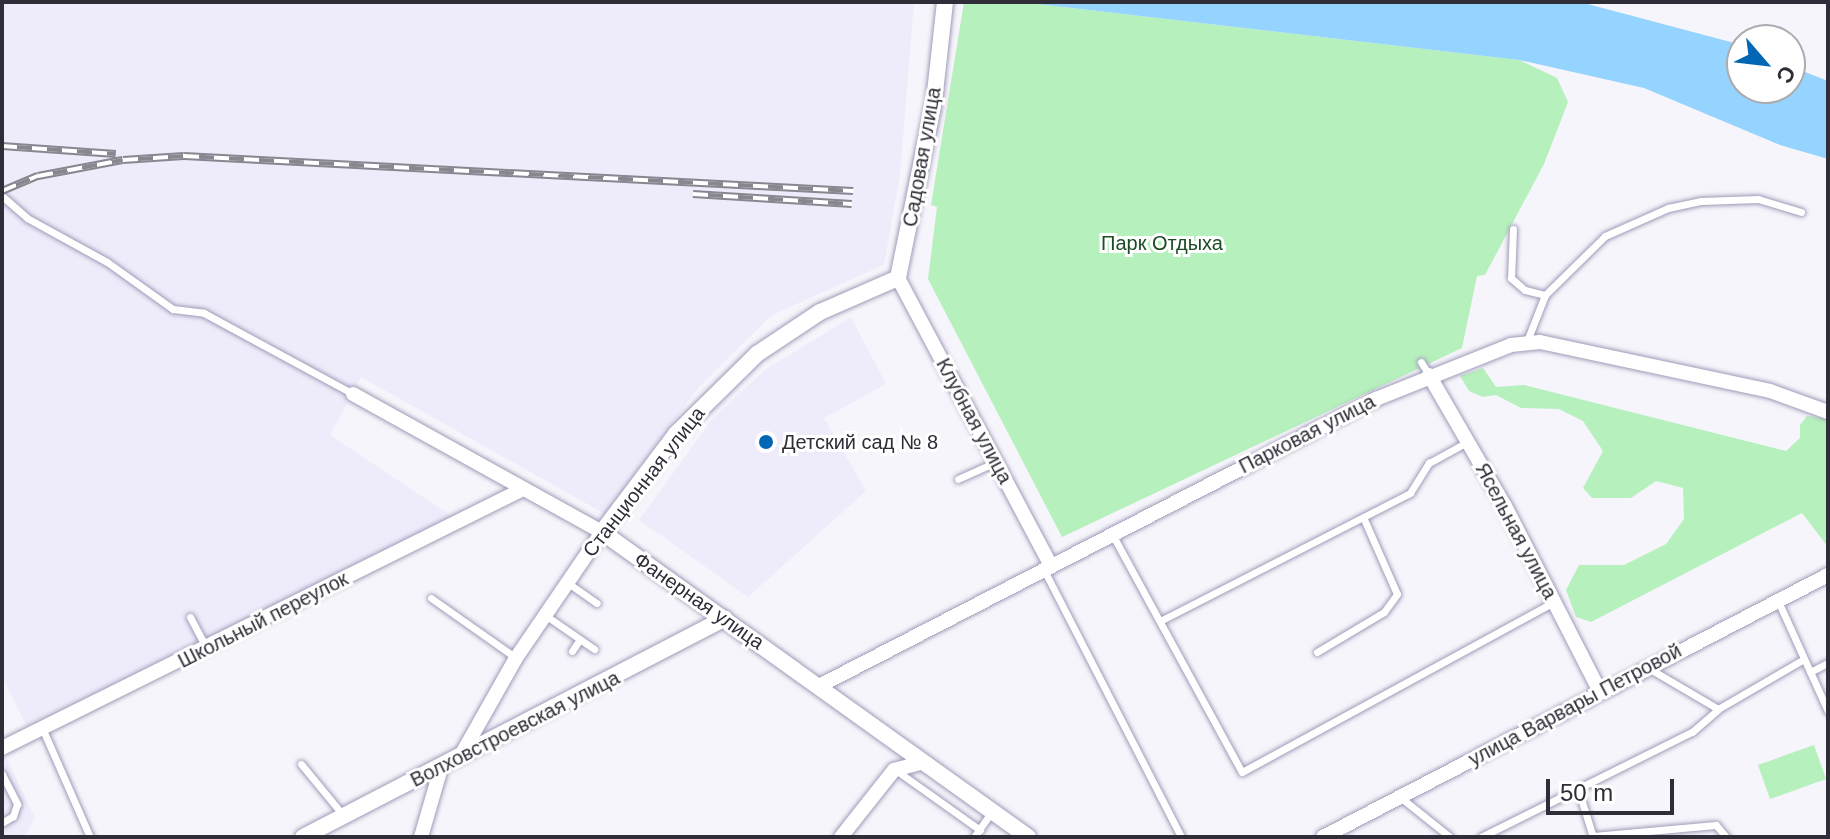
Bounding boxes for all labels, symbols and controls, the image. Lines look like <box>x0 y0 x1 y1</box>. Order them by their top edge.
north arrow <box>1726 24 1806 104</box>
text: С <box>1771 62 1801 87</box>
street label: Садовая улица <box>898 85 946 229</box>
park label: Парк Отдыха <box>1101 231 1223 255</box>
street label: Клубная улица <box>931 354 1017 488</box>
street label: Парковая улица <box>1235 389 1379 479</box>
street label: Станционная улица <box>578 402 710 562</box>
place label: Детский сад № 8 <box>782 430 938 454</box>
marker: Детский сад № 8 <box>757 433 775 451</box>
street label: Ясельная улица <box>1470 459 1562 603</box>
street label: Фанерная улица <box>629 547 769 655</box>
street label: Школьный переулок <box>174 567 352 673</box>
street label: улица Варвары Петровой <box>1464 639 1686 771</box>
street label: Волховстроевская улица <box>406 666 624 792</box>
scale bar <box>1550 763 1678 813</box>
text: 50 m <box>1560 779 1613 806</box>

